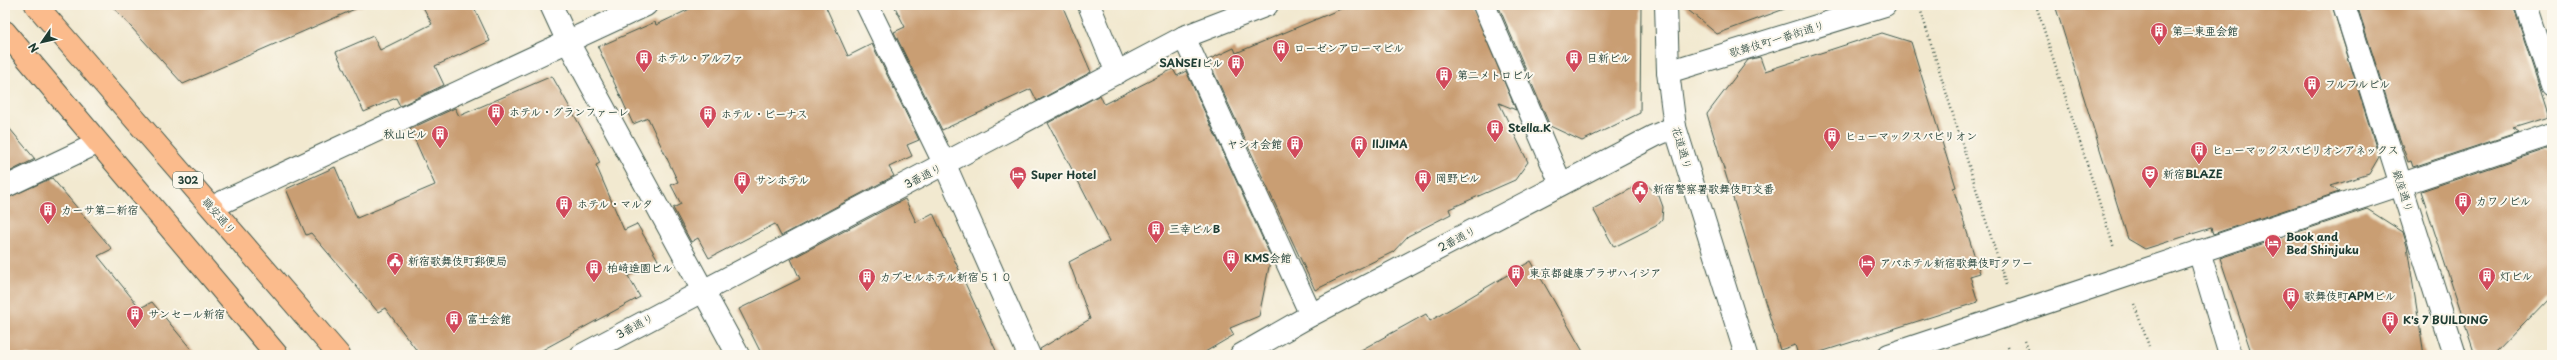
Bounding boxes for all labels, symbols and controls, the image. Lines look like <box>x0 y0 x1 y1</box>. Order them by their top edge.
street label: 歌舞伎町一番街通り <box>1727 16 1827 61</box>
building icon: 第二東亜会館 <box>2149 21 2169 46</box>
north arrow <box>22 22 62 62</box>
place label: 第二東亜会館 <box>2172 22 2238 39</box>
building icon: ローゼンアローマビル <box>1271 38 1291 63</box>
text: N <box>24 39 43 56</box>
place label: ローゼンアローマビル <box>1294 39 1404 56</box>
building icon: ホテル・アルファ <box>634 48 654 73</box>
building icon: 日新ビル <box>1564 48 1584 73</box>
place label: ホテル・アルファ <box>657 49 744 66</box>
place label: 日新ビル <box>1587 49 1631 66</box>
building icon: SANSEIビル <box>1226 53 1246 78</box>
place label: SANSEIビル <box>1159 54 1223 71</box>
building icon: 第二メトロビル <box>1434 65 1454 90</box>
place label: 第二メトロビル <box>1457 66 1534 83</box>
building icon: フルフルビル <box>2302 74 2322 99</box>
place label: フルフルビル <box>2325 75 2390 92</box>
building icon: ホテル・グランファーレ <box>486 102 506 127</box>
place label: ホテル・グランファーレ <box>509 103 629 120</box>
building icon: ホテル・ビーナス <box>698 104 718 129</box>
place label: ホテル・ビーナス <box>721 105 808 122</box>
building icon: Stella.K <box>1485 118 1505 143</box>
place label: Stella.K <box>1508 119 1551 136</box>
building icon: 秋山ビル <box>430 124 450 149</box>
street label: 花道通り <box>1668 124 1697 171</box>
place label: 秋山ビル <box>383 125 427 142</box>
building icon: ヒューマックスパビリオン <box>1822 126 1842 151</box>
place label: ヒューマックスパビリオン <box>1845 127 1977 144</box>
building icon: ヤシオ会館 <box>1285 134 1305 159</box>
building icon: IIJIMA <box>1349 134 1369 159</box>
place label: ヤシオ会館 <box>1227 135 1282 152</box>
place label: IIJIMA <box>1372 135 1408 152</box>
building icon: ヒューマックスパビリオンアネックス <box>2189 140 2209 165</box>
place label: ヒューマックスパビリオンアネックス <box>2212 141 2399 158</box>
street label: 3番通り <box>901 159 945 192</box>
theatre icon: 新宿BLAZE <box>2140 164 2160 189</box>
hotel icon: Super Hotel <box>1008 165 1028 190</box>
place label: 新宿BLAZE <box>2163 165 2223 182</box>
place label: Super Hotel <box>1031 166 1096 183</box>
street label: 銀座通り <box>2389 167 2418 214</box>
building icon: 岡野ビル <box>1413 168 1433 193</box>
place label: 岡野ビル <box>1436 169 1480 186</box>
building icon: サンホテル <box>732 170 752 195</box>
place label: サンホテル <box>755 171 809 188</box>
road number: 302 <box>173 172 203 188</box>
public building icon: 新宿警察署歌舞伎町交番 <box>1630 179 1650 204</box>
place label: 新宿警察署歌舞伎町交番 <box>1653 180 1774 197</box>
building icon: カワノビル <box>2453 191 2473 216</box>
place label: カワノビル <box>2476 192 2531 209</box>
street label: 職安通り <box>199 193 240 238</box>
building icon: ホテル・マルタ <box>554 194 574 219</box>
place label: ホテル・マルタ <box>577 195 653 212</box>
building icon: カーサ第二新宿 <box>38 200 58 225</box>
place label: カーサ第二新宿 <box>61 201 138 218</box>
building icon: 三幸ビルB <box>1146 219 1166 244</box>
place label: 三幸ビルB <box>1169 220 1221 237</box>
street label: 2番通り <box>1435 221 1479 256</box>
place label: Book and Bed Shinjuku <box>2286 228 2359 258</box>
hotel icon: Book and Bed Shinjuku <box>2263 233 2283 258</box>
building icon: KMS会館 <box>1221 248 1241 273</box>
place label: KMS会館 <box>1244 249 1291 266</box>
public building icon: 新宿歌舞伎町郵便局 <box>385 251 405 276</box>
place label: 新宿歌舞伎町郵便局 <box>408 252 507 269</box>
hotel icon: アパホテル新宿歌舞伎町タワー <box>1857 253 1877 278</box>
place label: アパホテル新宿歌舞伎町タワー <box>1880 254 2033 271</box>
building icon: 柏崎造園ビル <box>584 258 604 283</box>
place label: 柏崎造園ビル <box>607 259 673 276</box>
building icon: 東京都健康プラザハイジア <box>1506 263 1526 288</box>
place label: 東京都健康プラザハイジア <box>1529 264 1661 281</box>
building icon: 灯ビル <box>2477 266 2497 291</box>
building icon: カプセルホテル新宿５１０ <box>857 267 877 292</box>
place label: 灯ビル <box>2500 267 2533 284</box>
place label: カプセルホテル新宿５１０ <box>880 268 1012 285</box>
building icon: 歌舞伎町APMビル <box>2281 286 2301 311</box>
place label: 歌舞伎町APMビル <box>2304 287 2396 304</box>
building icon: サンセール新宿 <box>125 304 145 329</box>
place label: サンセール新宿 <box>148 305 225 322</box>
building icon: 富士会館 <box>444 309 464 334</box>
street label: 3番通り <box>613 309 657 343</box>
place label: 富士会館 <box>467 310 511 327</box>
building icon: K's 7 BUILDING <box>2380 310 2400 335</box>
place label: K's 7 BUILDING <box>2403 311 2489 328</box>

